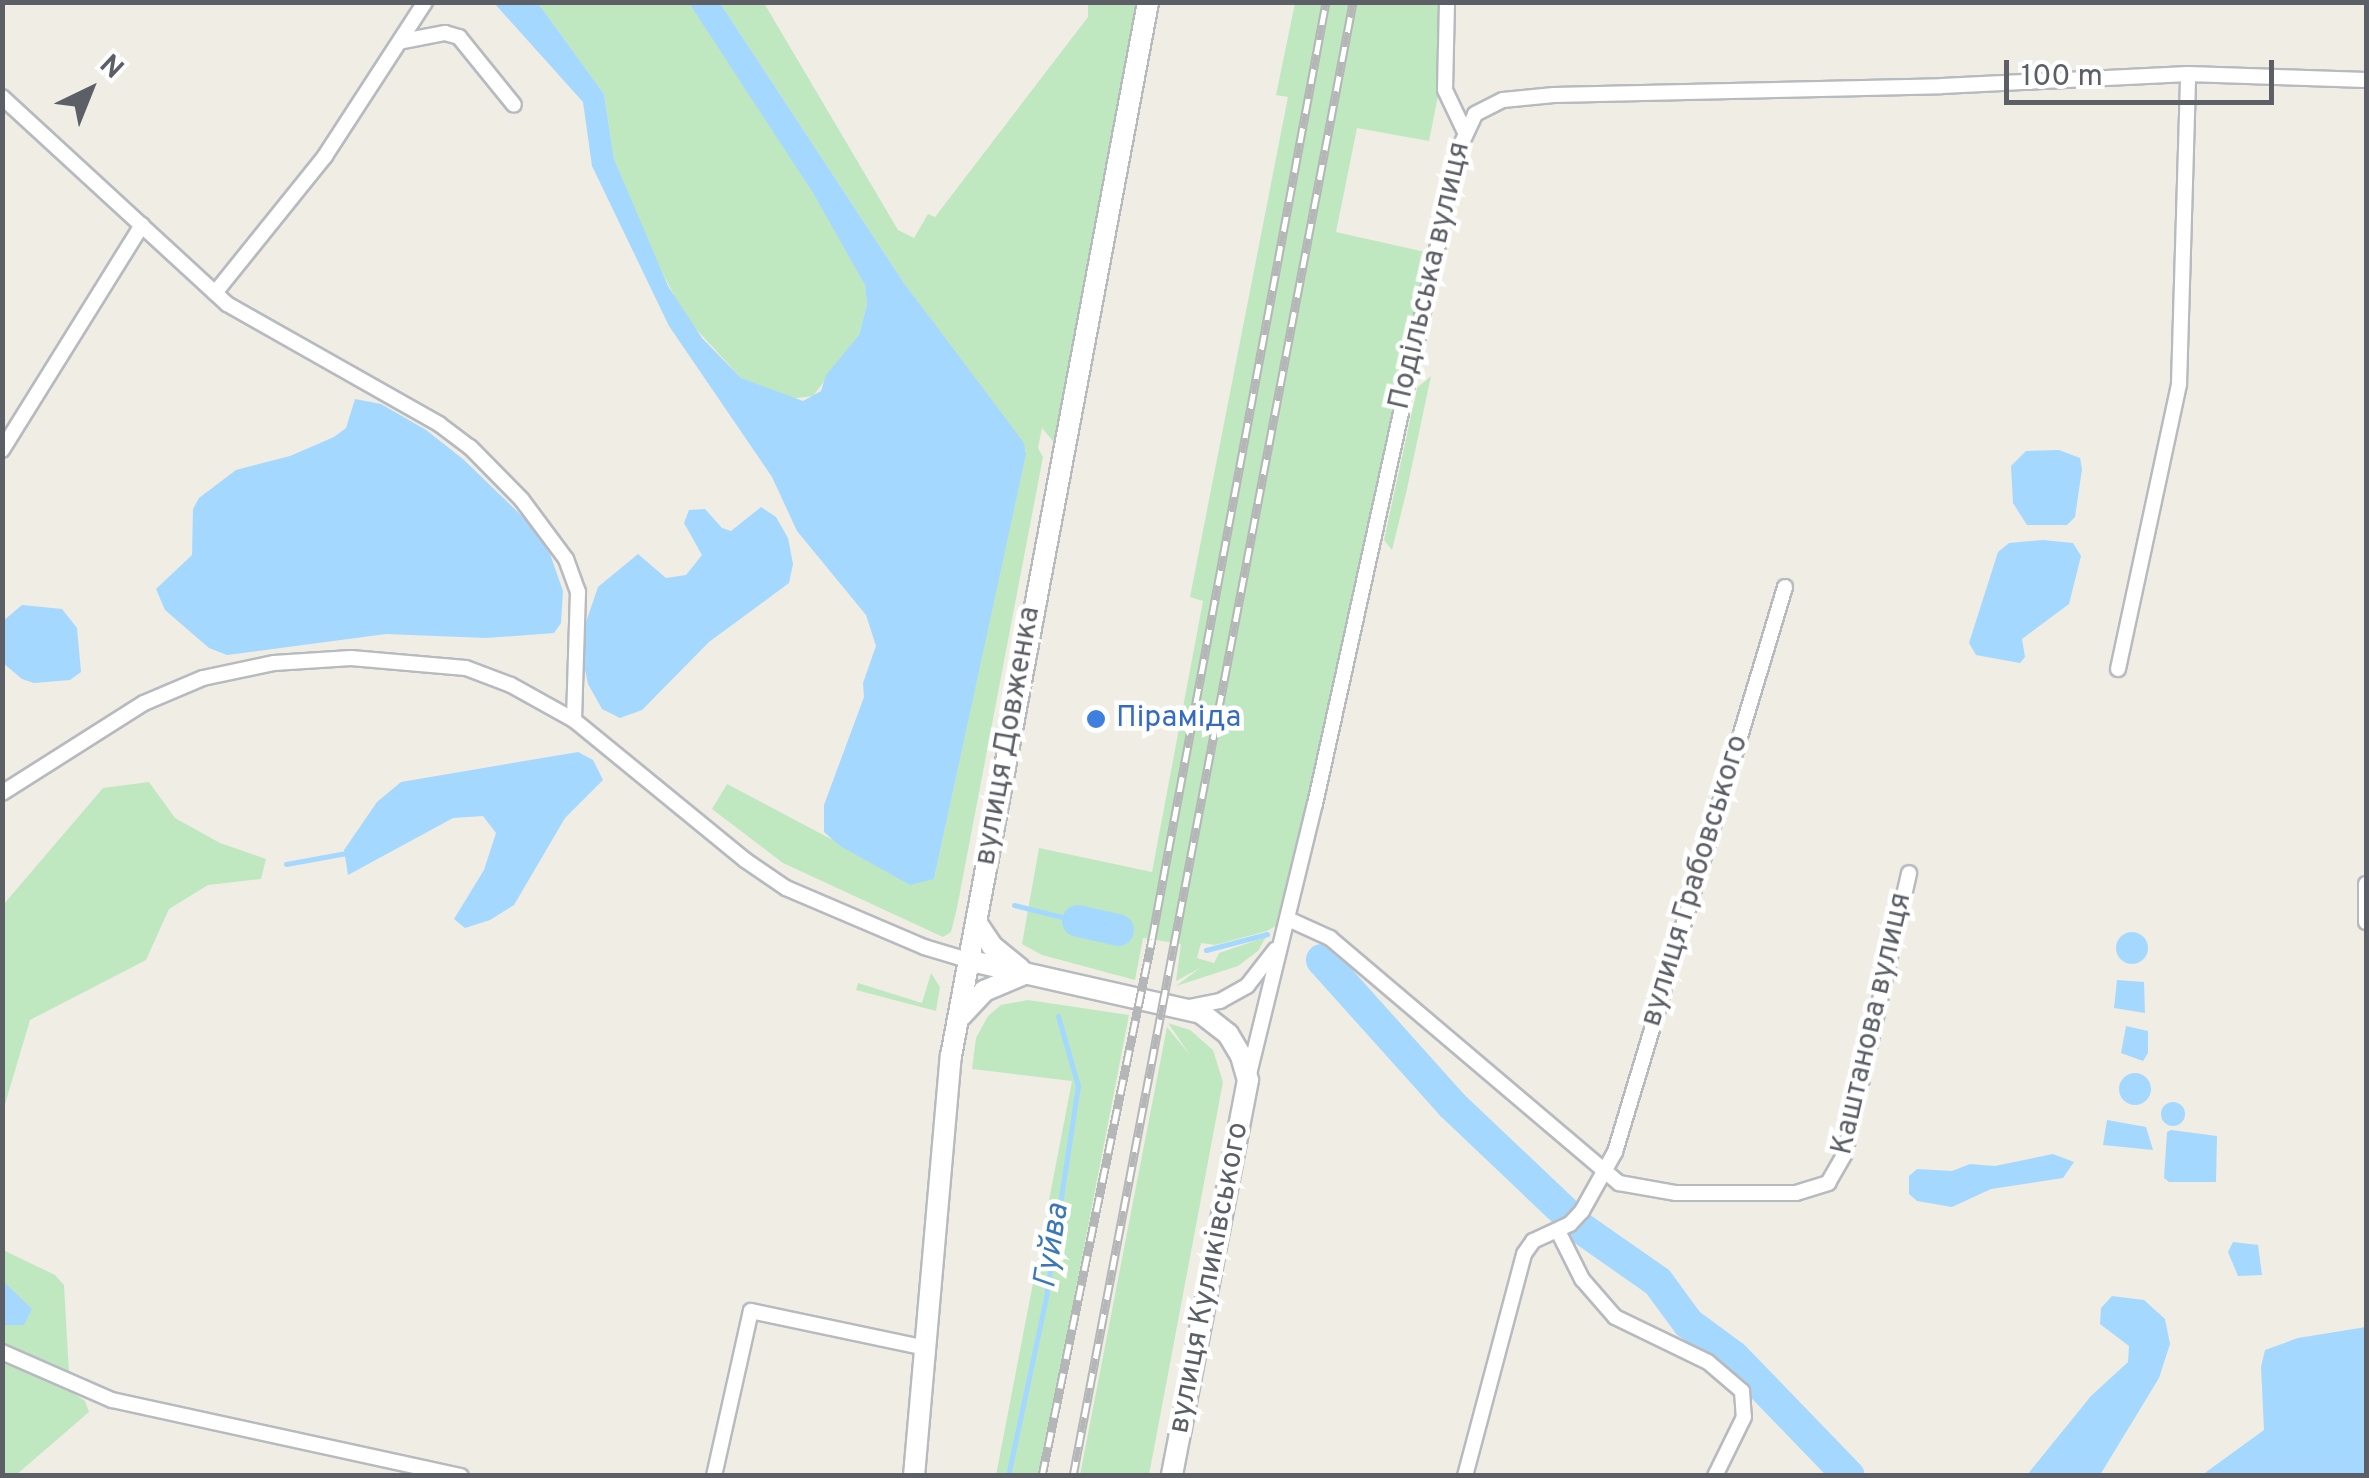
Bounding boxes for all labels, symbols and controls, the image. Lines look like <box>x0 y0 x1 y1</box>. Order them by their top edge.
north arrow <box>40 40 140 140</box>
scale bar <box>2009 40 2279 102</box>
text: N <box>91 48 130 88</box>
text: 100 m <box>2021 59 2103 96</box>
street label: Подільська вулиця <box>1383 139 1479 413</box>
street label: вулиця Довженка <box>969 604 1049 868</box>
place label: Піраміда <box>1116 701 1241 737</box>
marker: Піраміда <box>1085 708 1107 730</box>
street label: вулиця Грабовського <box>1635 731 1757 1031</box>
street label: Каштанова вулиця <box>1825 889 1921 1159</box>
street label: вулиця Куликівського <box>1162 1119 1258 1437</box>
water label: Гуйва <box>1027 1201 1079 1291</box>

